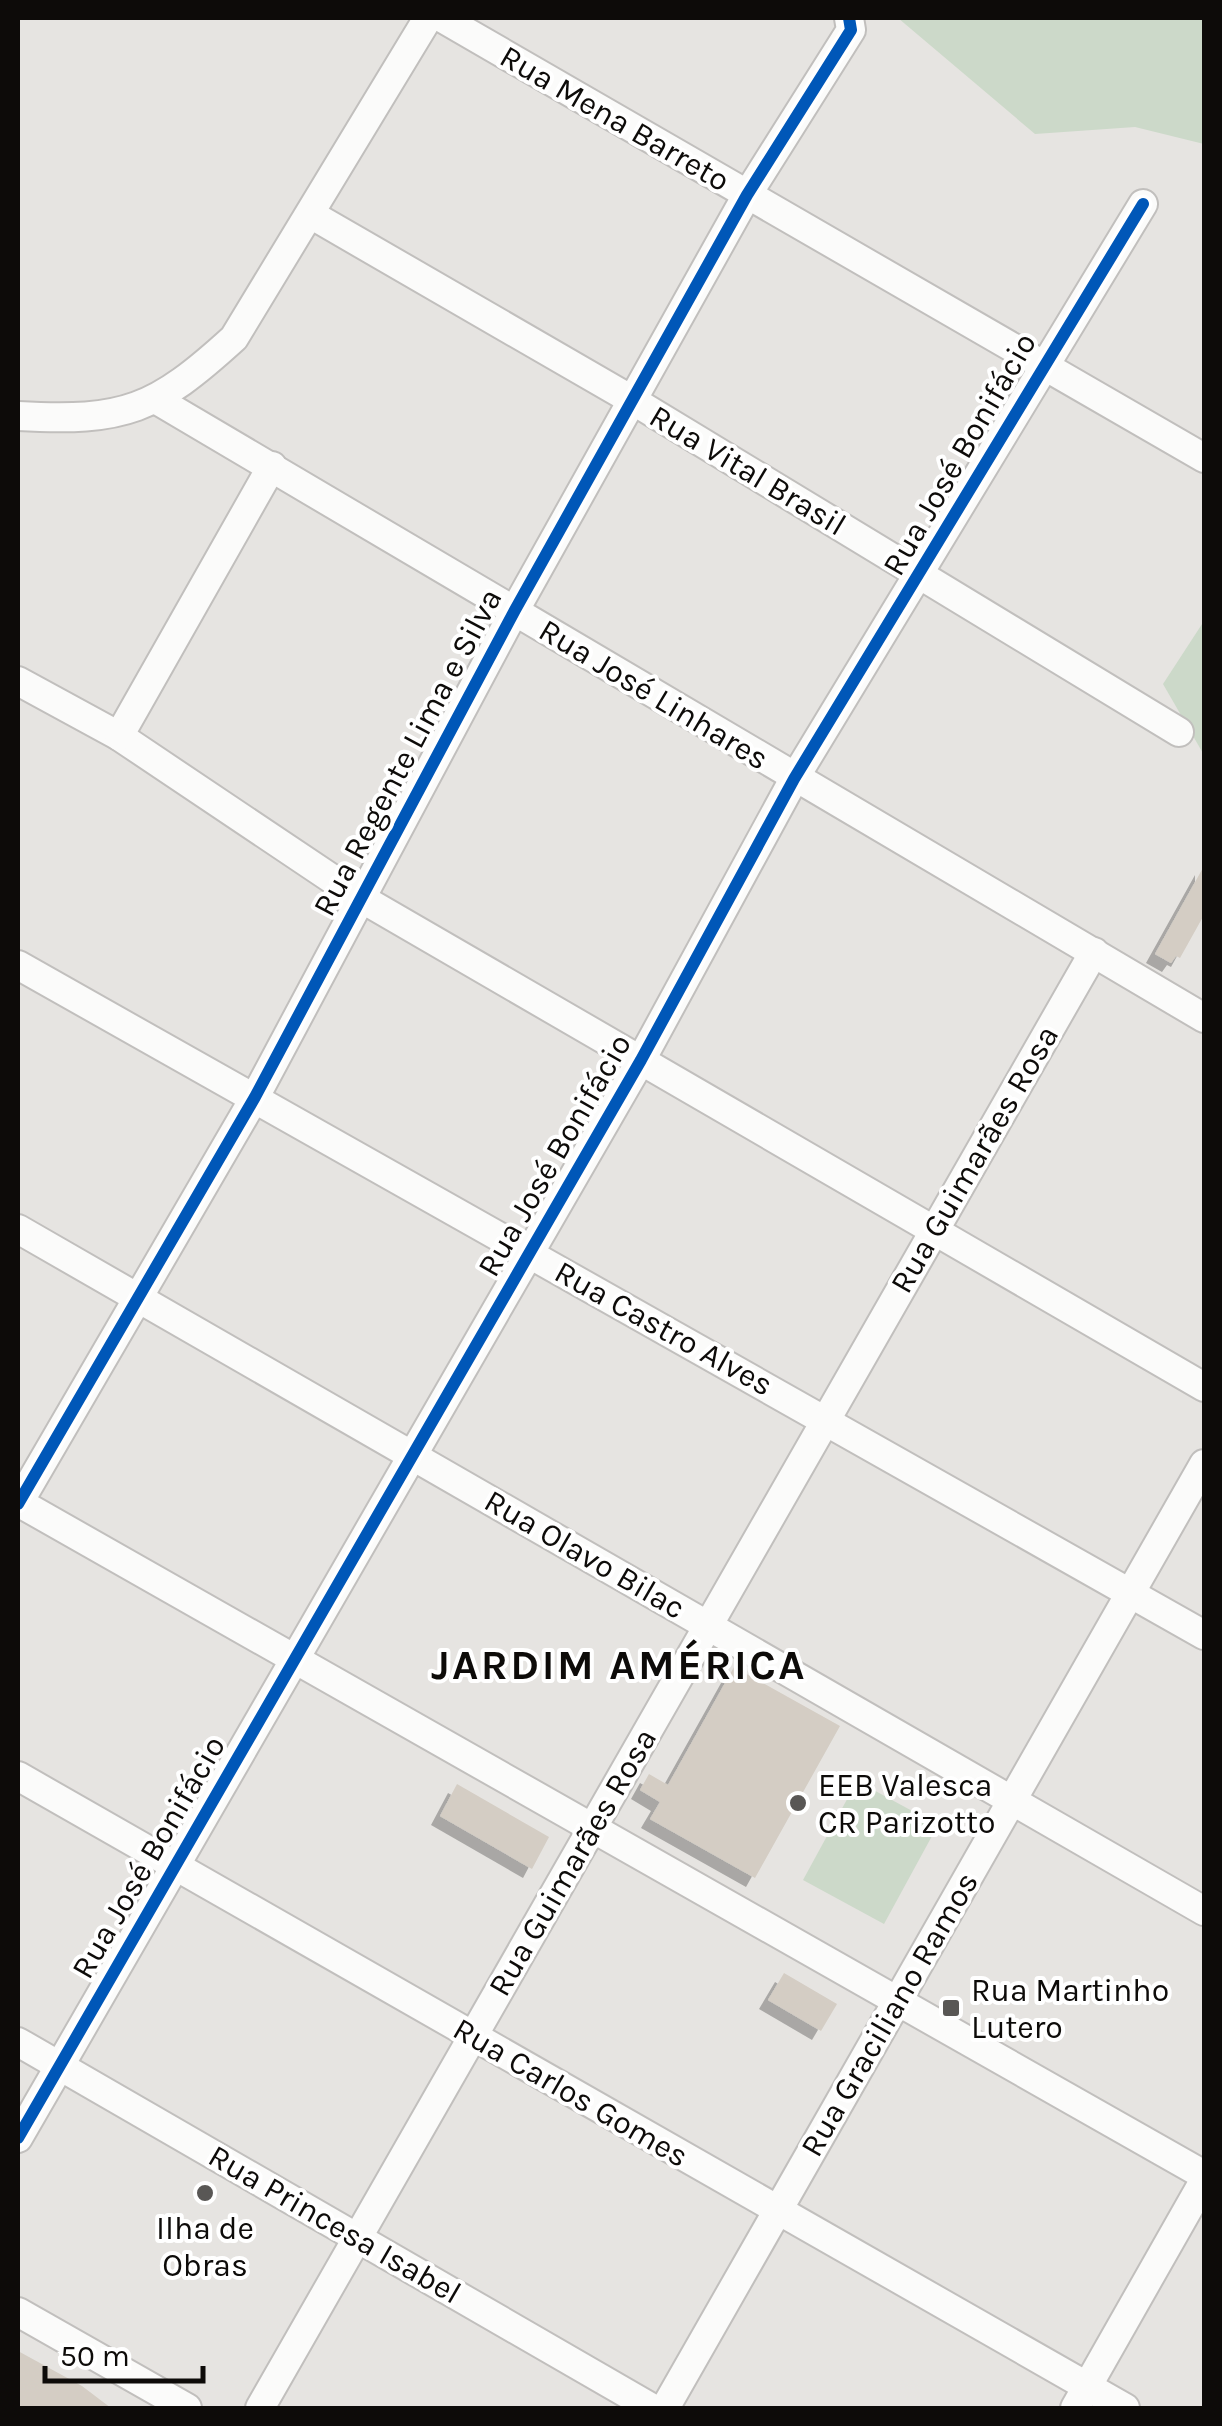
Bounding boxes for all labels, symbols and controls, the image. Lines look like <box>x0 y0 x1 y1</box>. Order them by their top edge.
street label: Rua Mena Barreto <box>493 38 736 199</box>
street label: Rua José Bonifácio <box>875 326 1044 582</box>
street label: Rua Vital Brasil <box>643 397 853 544</box>
street label: Rua Regente Lima e Silva <box>305 582 510 922</box>
street label: Rua José Linhares <box>532 611 775 777</box>
street label: Rua Guimarães Rosa <box>883 1019 1066 1300</box>
street label: Rua José Bonifácio <box>470 1027 639 1283</box>
street label: Rua Castro Alves <box>548 1253 779 1404</box>
street label: Rua Olavo Bilac <box>478 1482 691 1627</box>
district label: JARDIM AMÉRICA <box>431 1639 807 1690</box>
street label: Rua Guimarães Rosa <box>481 1722 664 2003</box>
street label: Rua José Bonifácio <box>64 1729 233 1985</box>
place label: EEB Valesca CR Parizotto <box>818 1767 995 1841</box>
marker: EEB Valesca CR Parizotto <box>787 1792 809 1814</box>
street label: Rua Graciliano Ramos <box>793 1866 986 2163</box>
place label: Rua Martinho Lutero <box>971 1972 1169 2046</box>
marker: Rua Martinho Lutero <box>940 1997 962 2019</box>
street label: Rua Carlos Gomes <box>447 2010 695 2175</box>
street label: Rua Princesa Isabel <box>202 2137 467 2312</box>
marker: Ilha de Obras <box>194 2182 216 2204</box>
place label: Ilha de Obras <box>156 2210 254 2284</box>
scale bar <box>45 2321 202 2383</box>
text: 50 m <box>60 2338 130 2374</box>

